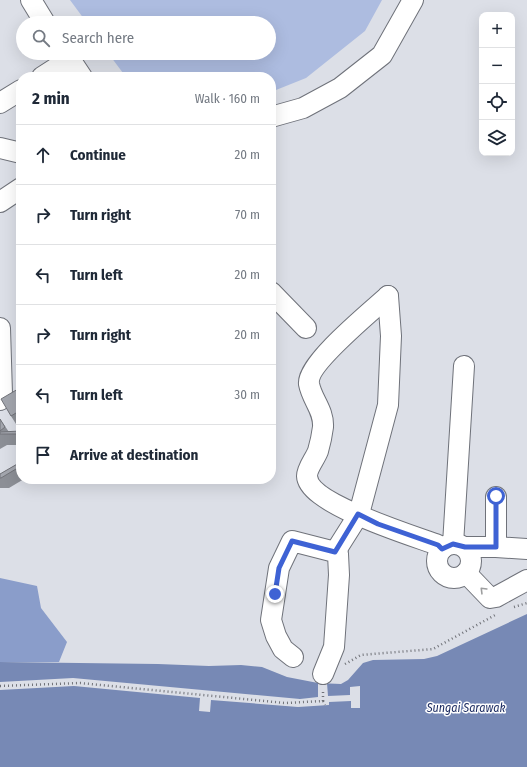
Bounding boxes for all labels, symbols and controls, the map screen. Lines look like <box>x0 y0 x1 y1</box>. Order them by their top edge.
map controls <box>479 12 515 156</box>
button: + <box>479 12 515 48</box>
search box <box>16 16 276 60</box>
icon: search <box>30 27 52 49</box>
text: Search here <box>62 29 134 47</box>
button: − <box>479 48 515 84</box>
button: locate <box>479 84 515 120</box>
text: 2 min <box>32 88 70 109</box>
text: Walk · 160 m <box>195 91 260 106</box>
button: layers <box>479 120 515 156</box>
icon: ahead <box>32 144 54 166</box>
text: Continue <box>70 146 126 164</box>
text: 20 m <box>234 147 260 162</box>
icon: right <box>32 204 54 226</box>
text: Turn right <box>70 206 131 224</box>
text: 70 m <box>235 207 260 222</box>
icon: left <box>32 264 54 286</box>
text: Turn left <box>70 266 123 284</box>
text: 20 m <box>234 267 260 282</box>
icon: right <box>32 324 54 346</box>
text: Turn right <box>70 326 131 344</box>
text: 20 m <box>234 327 260 342</box>
icon: left <box>32 384 54 406</box>
text: Turn left <box>70 386 123 404</box>
text: 30 m <box>234 387 260 402</box>
icon: arrive <box>32 444 54 466</box>
text: Arrive at destination <box>70 446 198 464</box>
route start <box>487 487 505 505</box>
route end <box>266 585 284 603</box>
one-way arrow <box>480 588 488 595</box>
water label: Sungai Sarawak <box>426 701 505 715</box>

